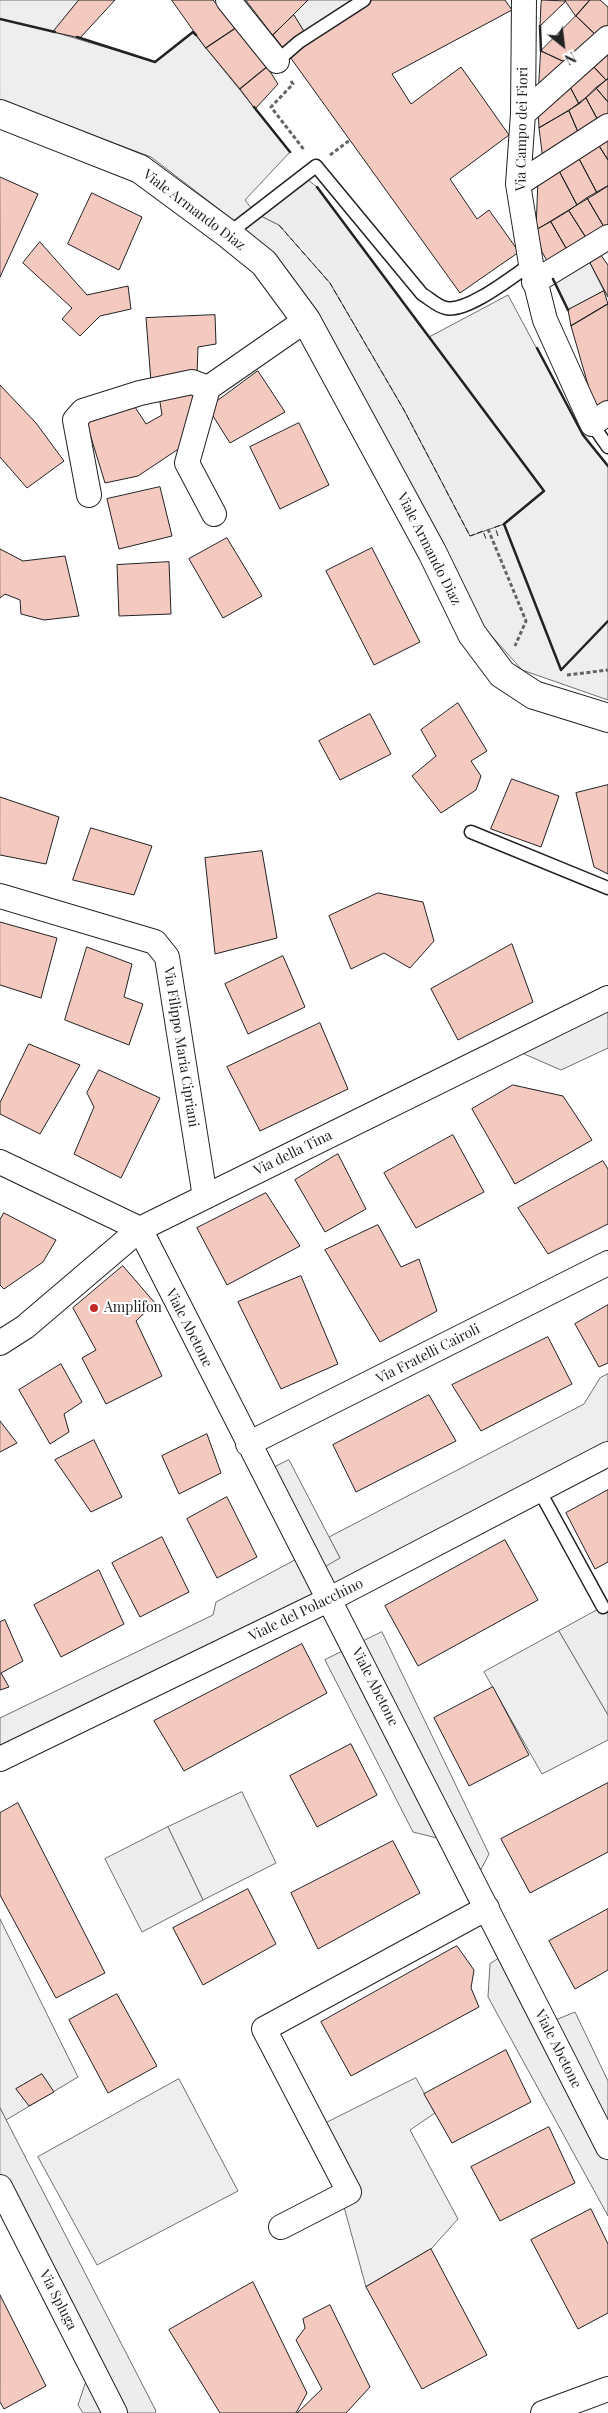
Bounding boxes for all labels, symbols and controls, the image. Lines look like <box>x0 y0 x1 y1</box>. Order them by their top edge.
north arrow <box>538 20 588 70</box>
text: N <box>561 48 580 69</box>
street label: Via Campo dei Fiori <box>513 67 531 191</box>
street label: Viale Armando Diaz <box>139 166 249 254</box>
street label: Viale Armando Diaz <box>393 490 465 608</box>
street label: Via Filippo Maria Cipriani <box>160 966 202 1128</box>
street label: Via della Tina <box>251 1127 335 1179</box>
street label: Viale Abetone <box>162 1286 216 1370</box>
place label: Amplifon <box>104 1300 162 1316</box>
marker: Amplifon <box>88 1302 100 1314</box>
street label: Via Fratelli Cairoli <box>373 1321 483 1387</box>
street label: Viale del Polacchino <box>246 1575 366 1645</box>
street label: Viale Abetone <box>348 1645 402 1729</box>
street label: Viale Abetone <box>531 2007 585 2091</box>
street label: Via Spluga <box>36 2267 80 2333</box>

